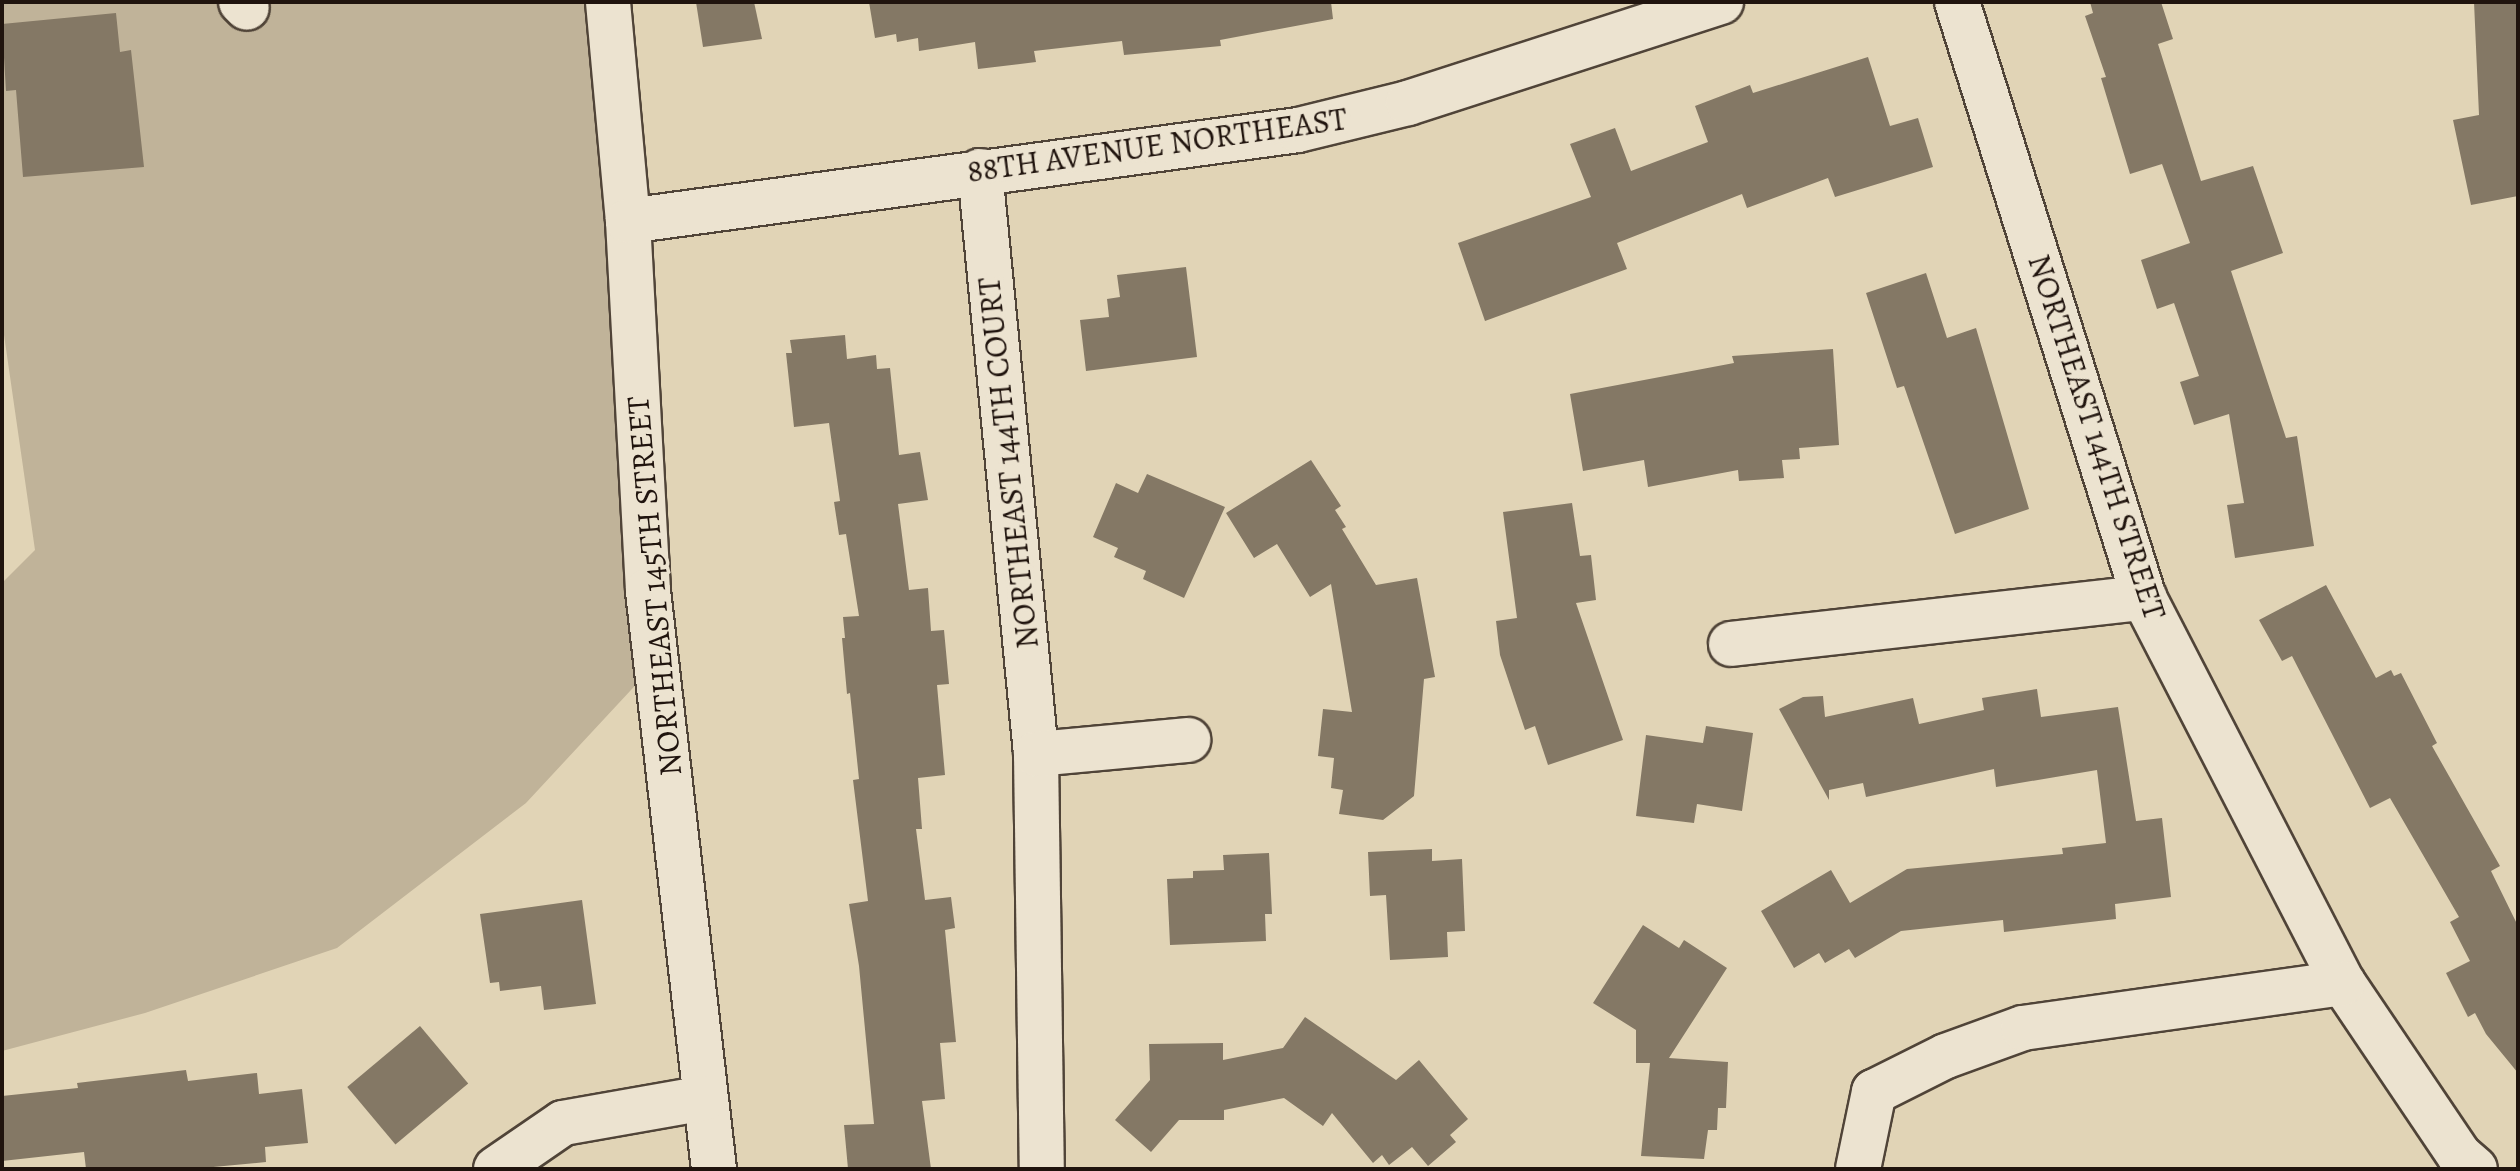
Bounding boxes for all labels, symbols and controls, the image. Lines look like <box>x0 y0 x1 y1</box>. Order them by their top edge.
street label: 88TH AVENUE NORTHEAST <box>965 99 1349 191</box>
street label: NORTHEAST 144TH STREET <box>2020 249 2174 625</box>
street label: NORTHEAST 144TH COURT <box>969 275 1047 651</box>
street label: NORTHEAST 145TH STREET <box>618 395 690 777</box>

